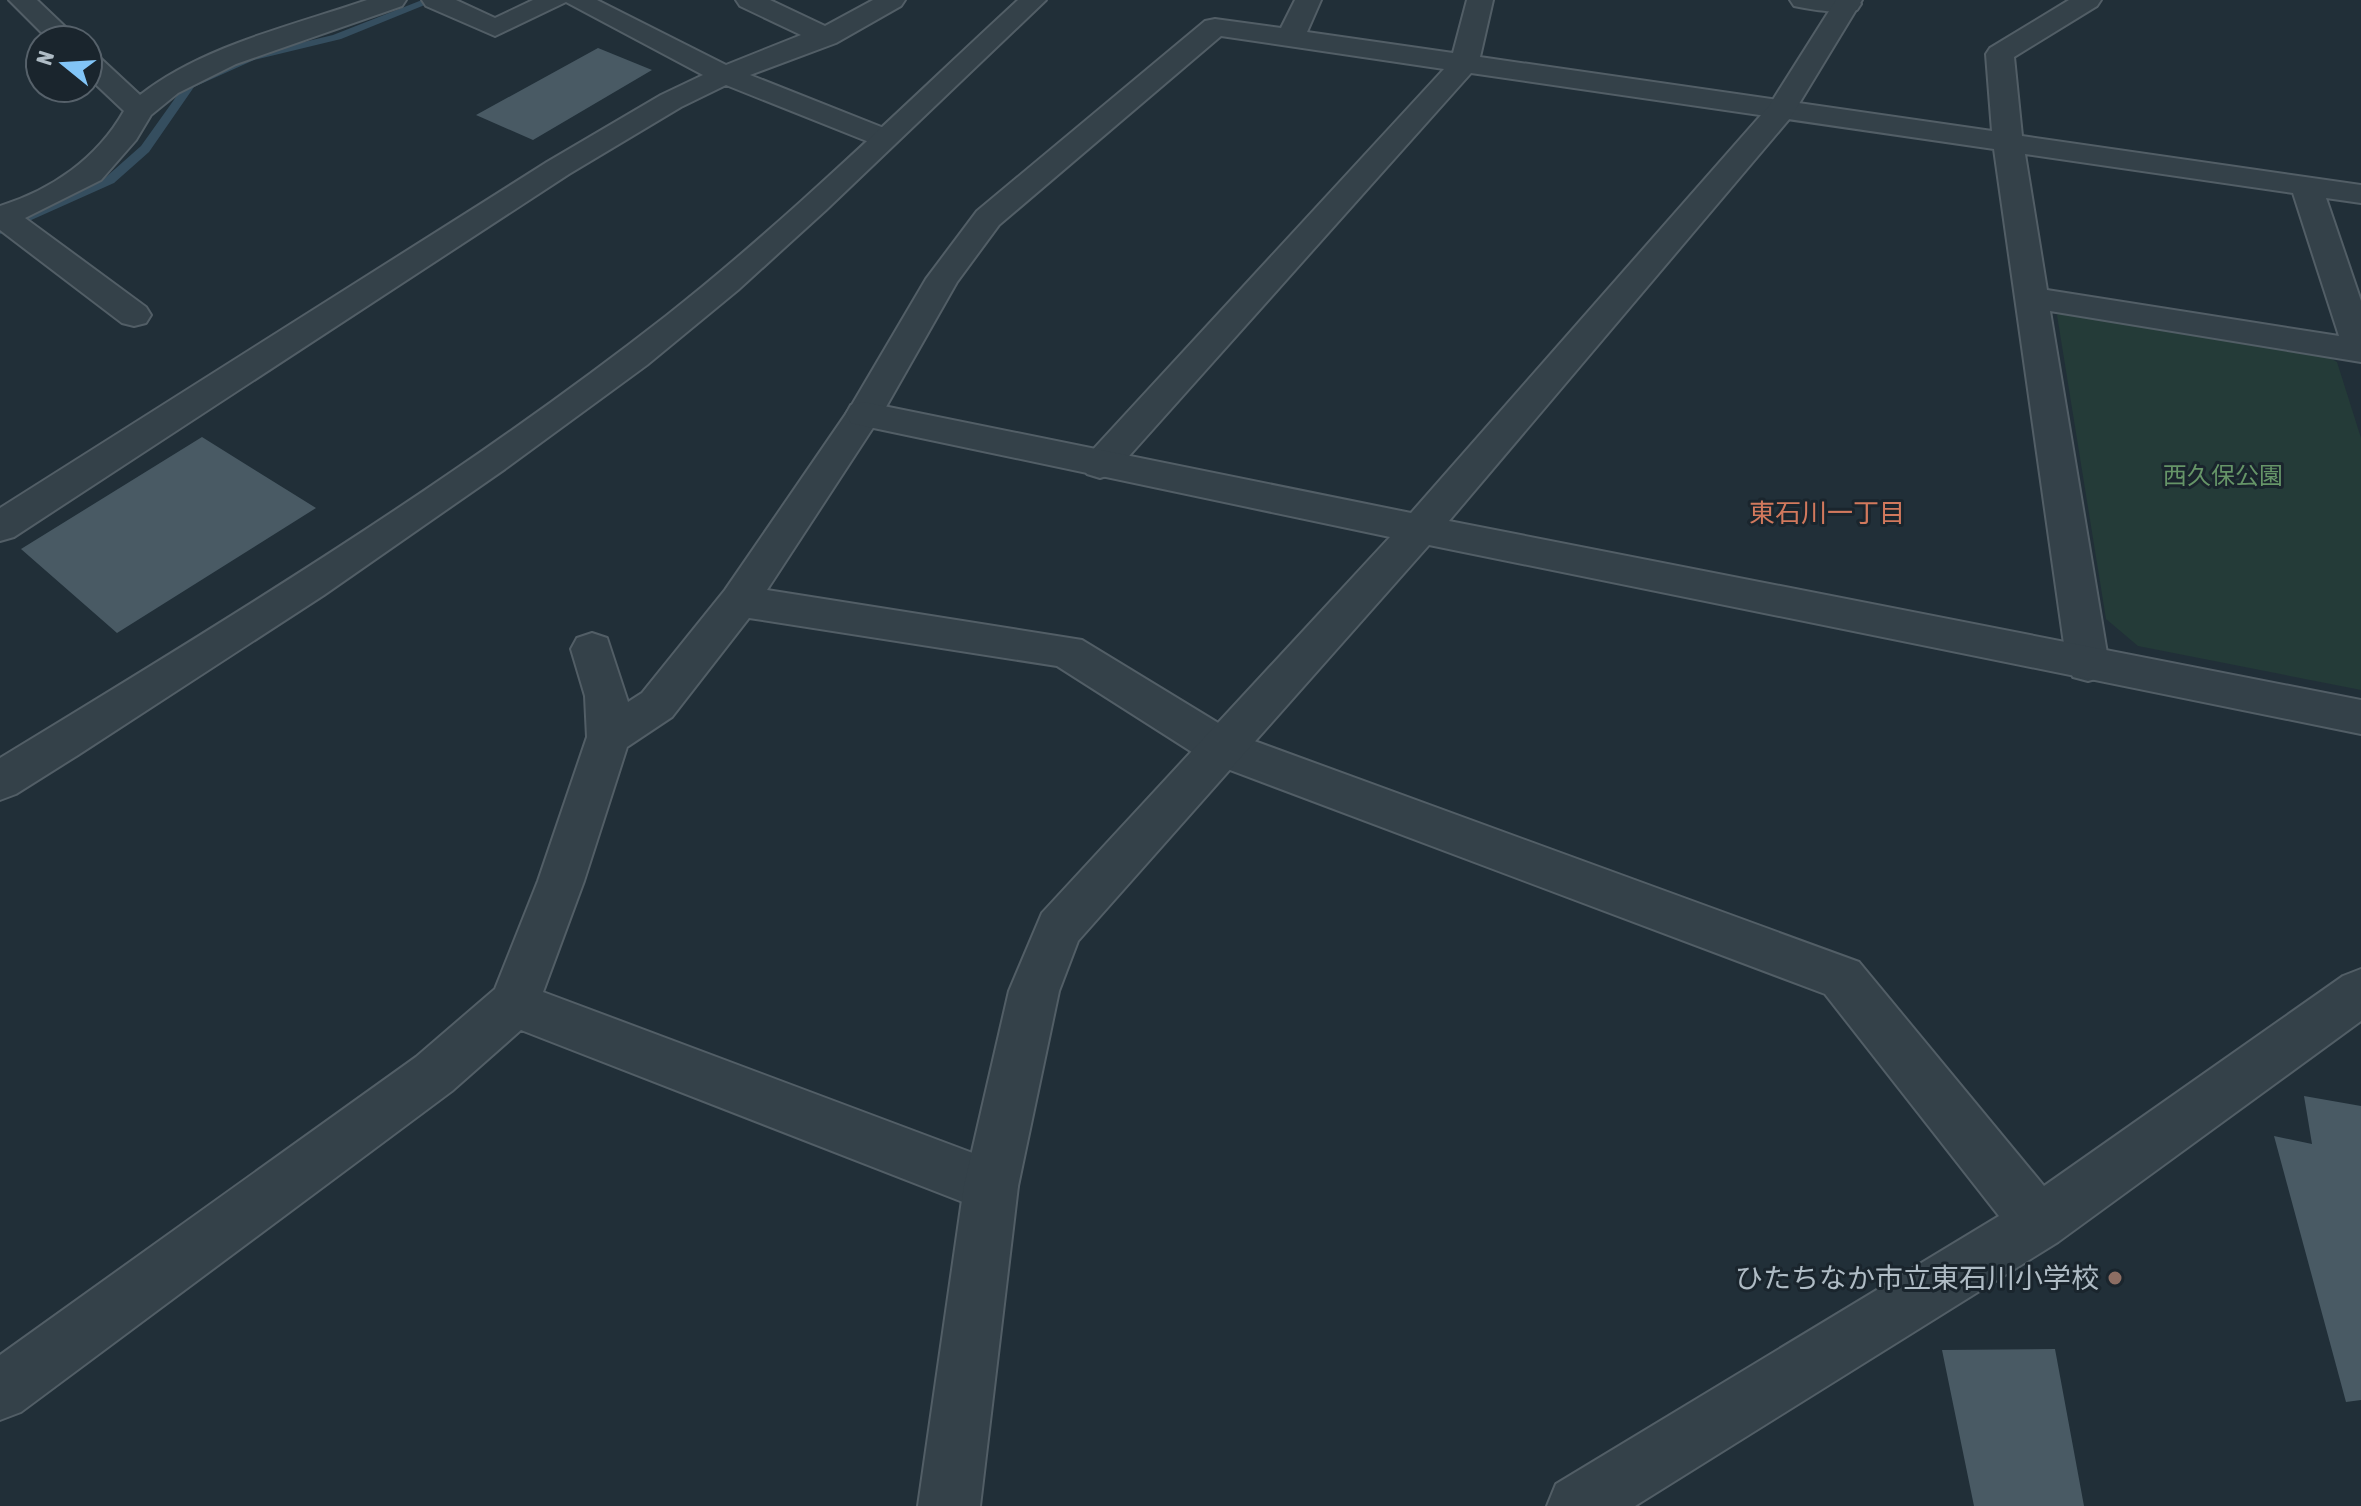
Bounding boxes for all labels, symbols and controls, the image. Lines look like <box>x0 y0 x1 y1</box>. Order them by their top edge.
north arrow <box>24 24 104 104</box>
text: N <box>31 48 59 68</box>
park label: 西久保公園 <box>2163 462 2283 489</box>
district label: 東石川一丁目 <box>1749 498 1905 528</box>
place label: ひたちなか市立東石川小学校 <box>1735 1262 2099 1294</box>
marker: ひたちなか市立東石川小学校 <box>2106 1269 2124 1287</box>

